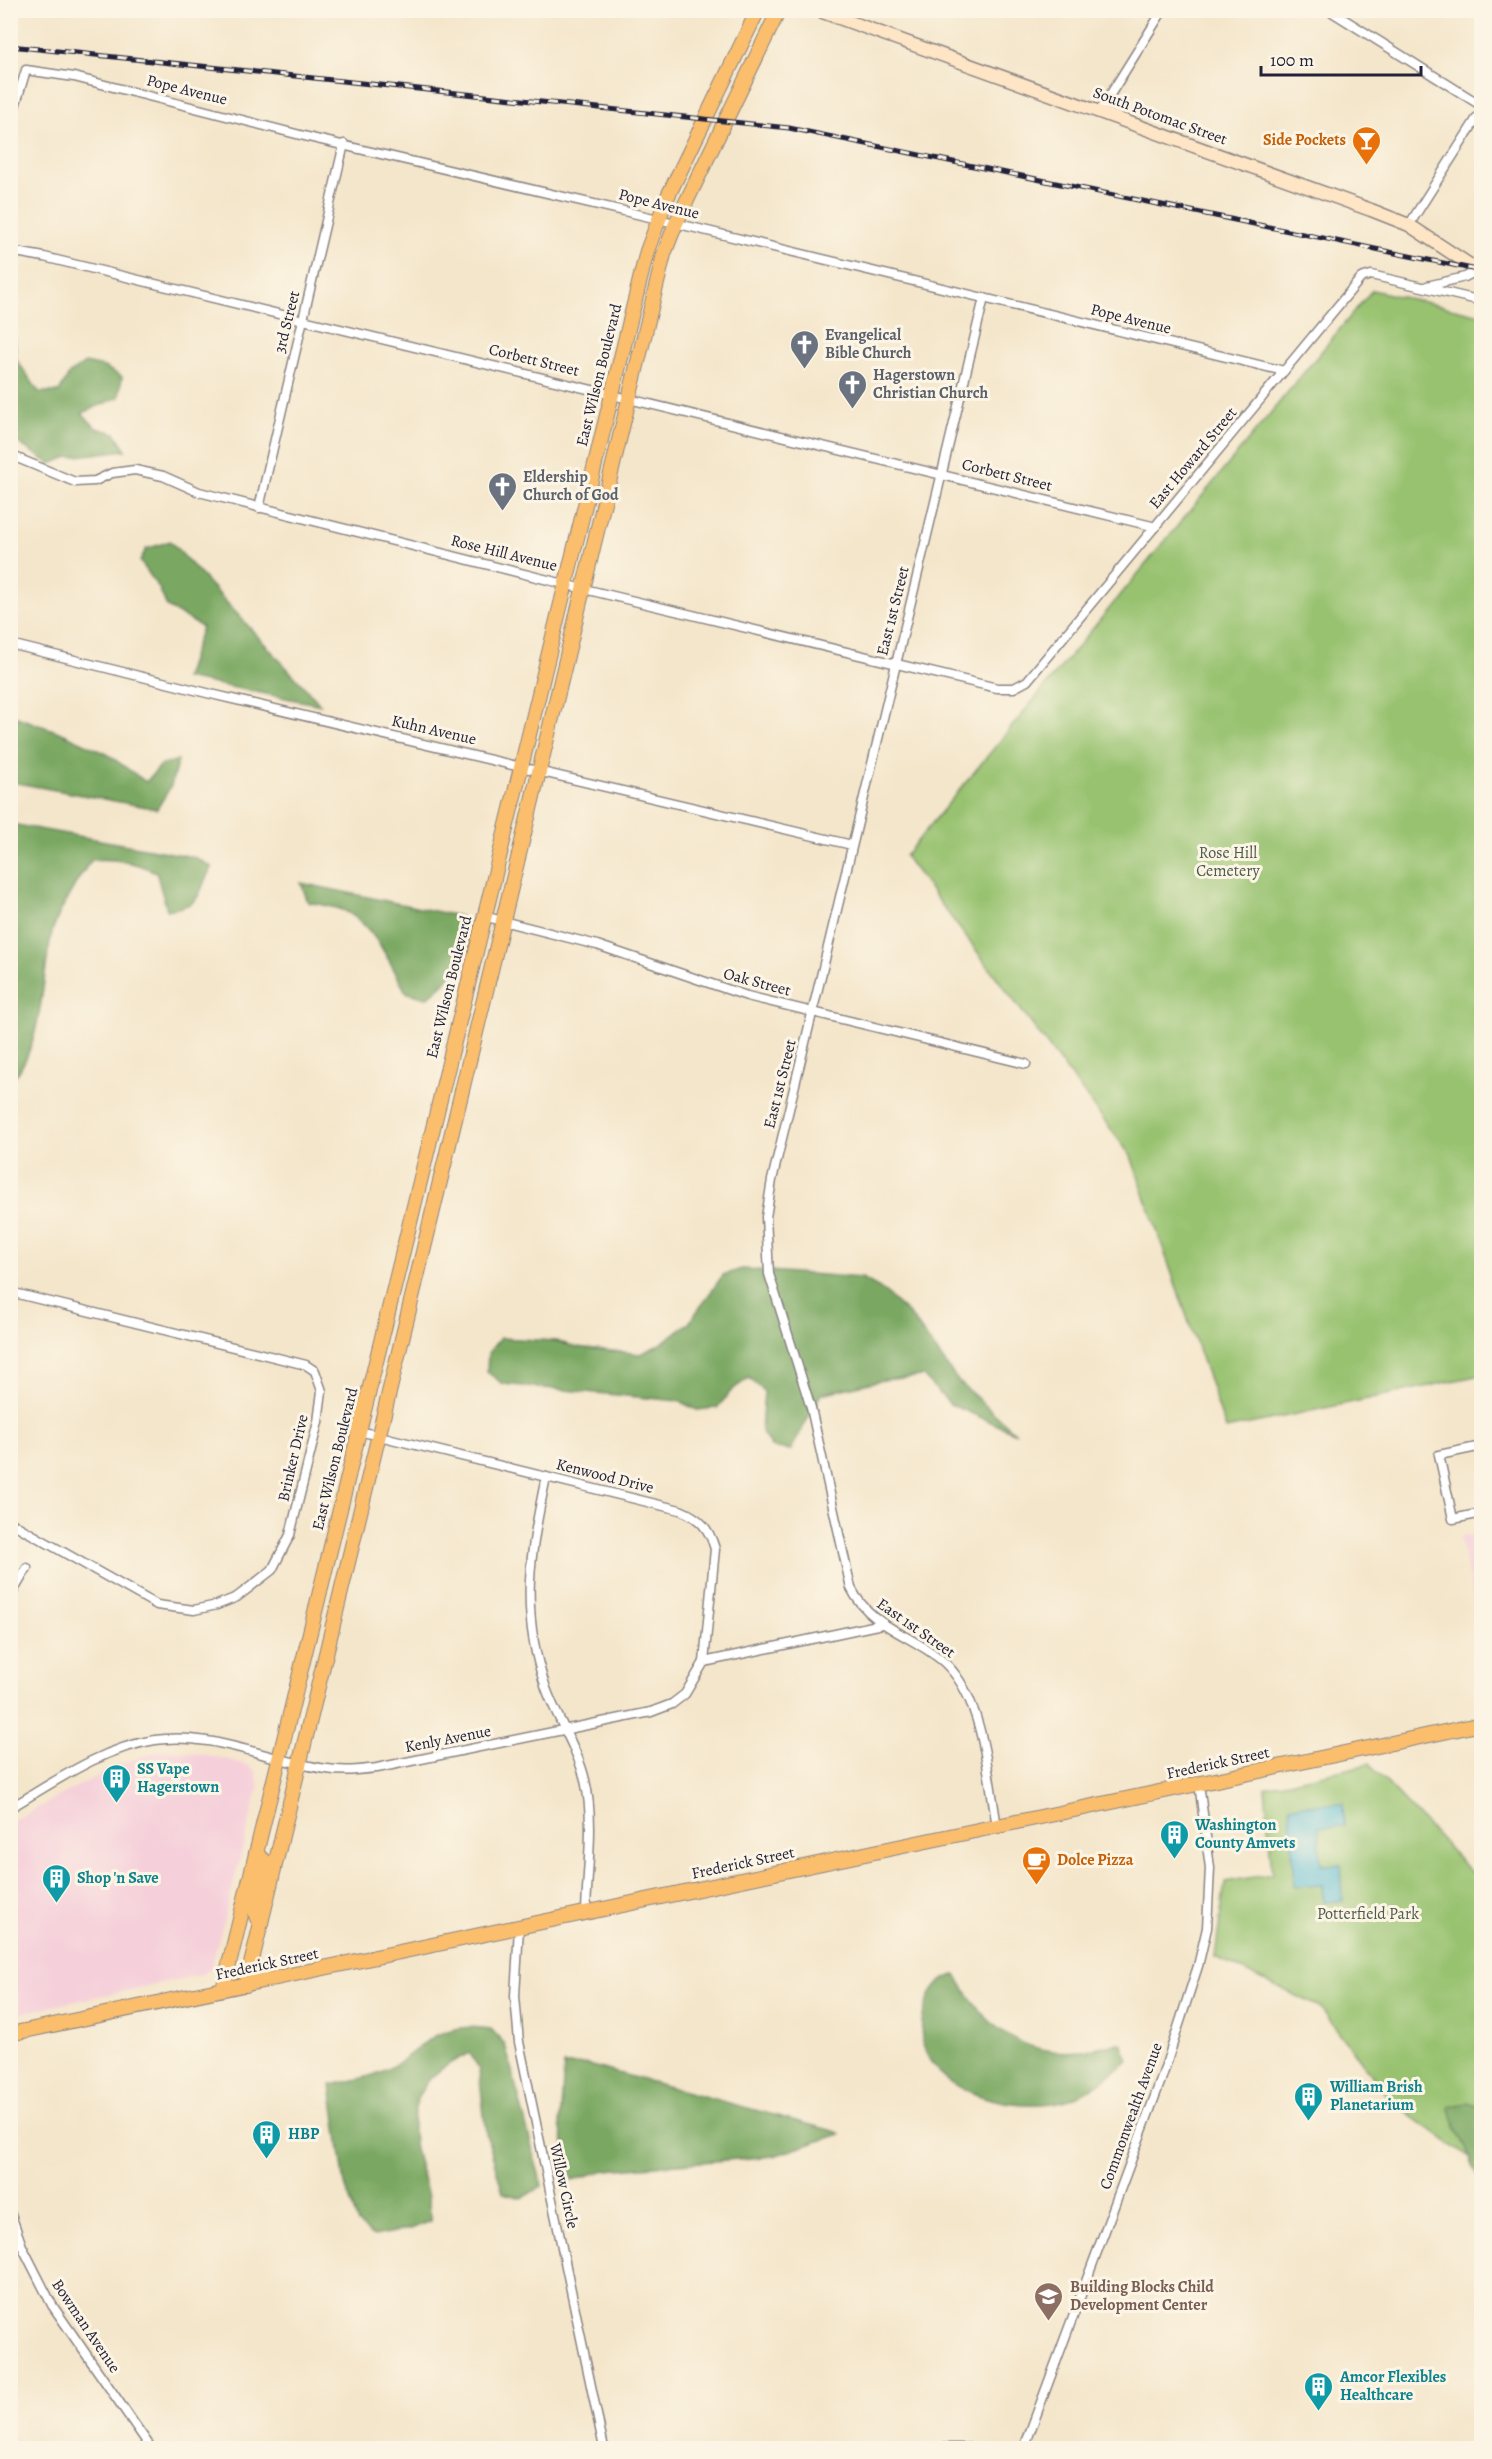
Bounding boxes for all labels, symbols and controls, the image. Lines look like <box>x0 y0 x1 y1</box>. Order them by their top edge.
scale bar <box>1261 39 1422 77</box>
text: 100 m <box>1270 48 1314 72</box>
street label: Pope Avenue <box>144 69 230 111</box>
street label: South Potomac Street <box>1090 82 1230 150</box>
bar icon: Side Pockets <box>1351 124 1383 166</box>
place label: Side Pockets <box>1263 129 1346 151</box>
street label: Pope Avenue <box>616 183 702 225</box>
street label: 3rd Street <box>269 288 305 356</box>
street label: Pope Avenue <box>1088 298 1174 340</box>
street label: East Wilson Boulevard <box>571 301 627 449</box>
place label: Evangelical Bible Church <box>825 324 912 364</box>
church icon: Evangelical Bible Church <box>788 328 820 370</box>
street label: Corbett Street <box>487 338 581 382</box>
place label: Hagerstown Christian Church <box>873 364 988 404</box>
church icon: Hagerstown Christian Church <box>836 368 868 410</box>
street label: East Howard Street <box>1144 402 1242 514</box>
street label: Corbett Street <box>960 453 1054 497</box>
place label: Eldership Church of God <box>523 466 619 506</box>
church icon: Eldership Church of God <box>486 470 518 512</box>
street label: Rose Hill Avenue <box>448 529 560 577</box>
street label: East 1st Street <box>871 564 915 658</box>
street label: Kuhn Avenue <box>389 710 479 750</box>
park label: Rose Hill Cemetery <box>1196 842 1261 882</box>
street label: East Wilson Boulevard <box>421 913 477 1061</box>
street label: Oak Street <box>721 962 793 1002</box>
street label: East 1st Street <box>758 1037 802 1131</box>
street label: East Wilson Boulevard <box>307 1385 363 1533</box>
street label: Brinker Drive <box>272 1412 314 1504</box>
street label: Kenwood Drive <box>554 1453 656 1499</box>
street label: East 1st Street <box>872 1593 960 1663</box>
street label: Kenly Avenue <box>403 1720 493 1758</box>
street label: Frederick Street <box>1165 1741 1271 1785</box>
place label: SS Vape Hagerstown <box>137 1758 219 1798</box>
building icon: SS Vape Hagerstown <box>100 1762 132 1804</box>
place label: Washington County Amvets <box>1194 1814 1295 1854</box>
building icon: Washington County Amvets <box>1158 1818 1190 1860</box>
street label: Frederick Street <box>690 1841 796 1885</box>
cafe icon: Dolce Pizza <box>1020 1844 1052 1886</box>
place label: Dolce Pizza <box>1057 1849 1134 1871</box>
building icon: Shop 'n Save <box>40 1862 72 1904</box>
place label: Shop 'n Save <box>77 1867 159 1889</box>
park label: Potterfield Park <box>1317 1903 1419 1925</box>
street label: Frederick Street <box>214 1942 320 1986</box>
street label: Commonwealth Avenue <box>1094 2039 1168 2193</box>
place label: William Brish Planetarium <box>1329 2076 1423 2116</box>
building icon: William Brish Planetarium <box>1293 2080 1325 2122</box>
building icon: HBP <box>251 2118 283 2160</box>
place label: HBP <box>288 2123 320 2145</box>
street label: Willow Circle <box>544 2140 584 2231</box>
street label: Bowman Avenue <box>46 2275 126 2377</box>
place label: Building Blocks Child Development Center <box>1070 2276 1214 2316</box>
school or university icon: Building Blocks Child Development Center <box>1033 2280 1065 2322</box>
place label: Amcor Flexibles Healthcare <box>1339 2366 1446 2406</box>
building icon: Amcor Flexibles Healthcare <box>1303 2370 1335 2412</box>

